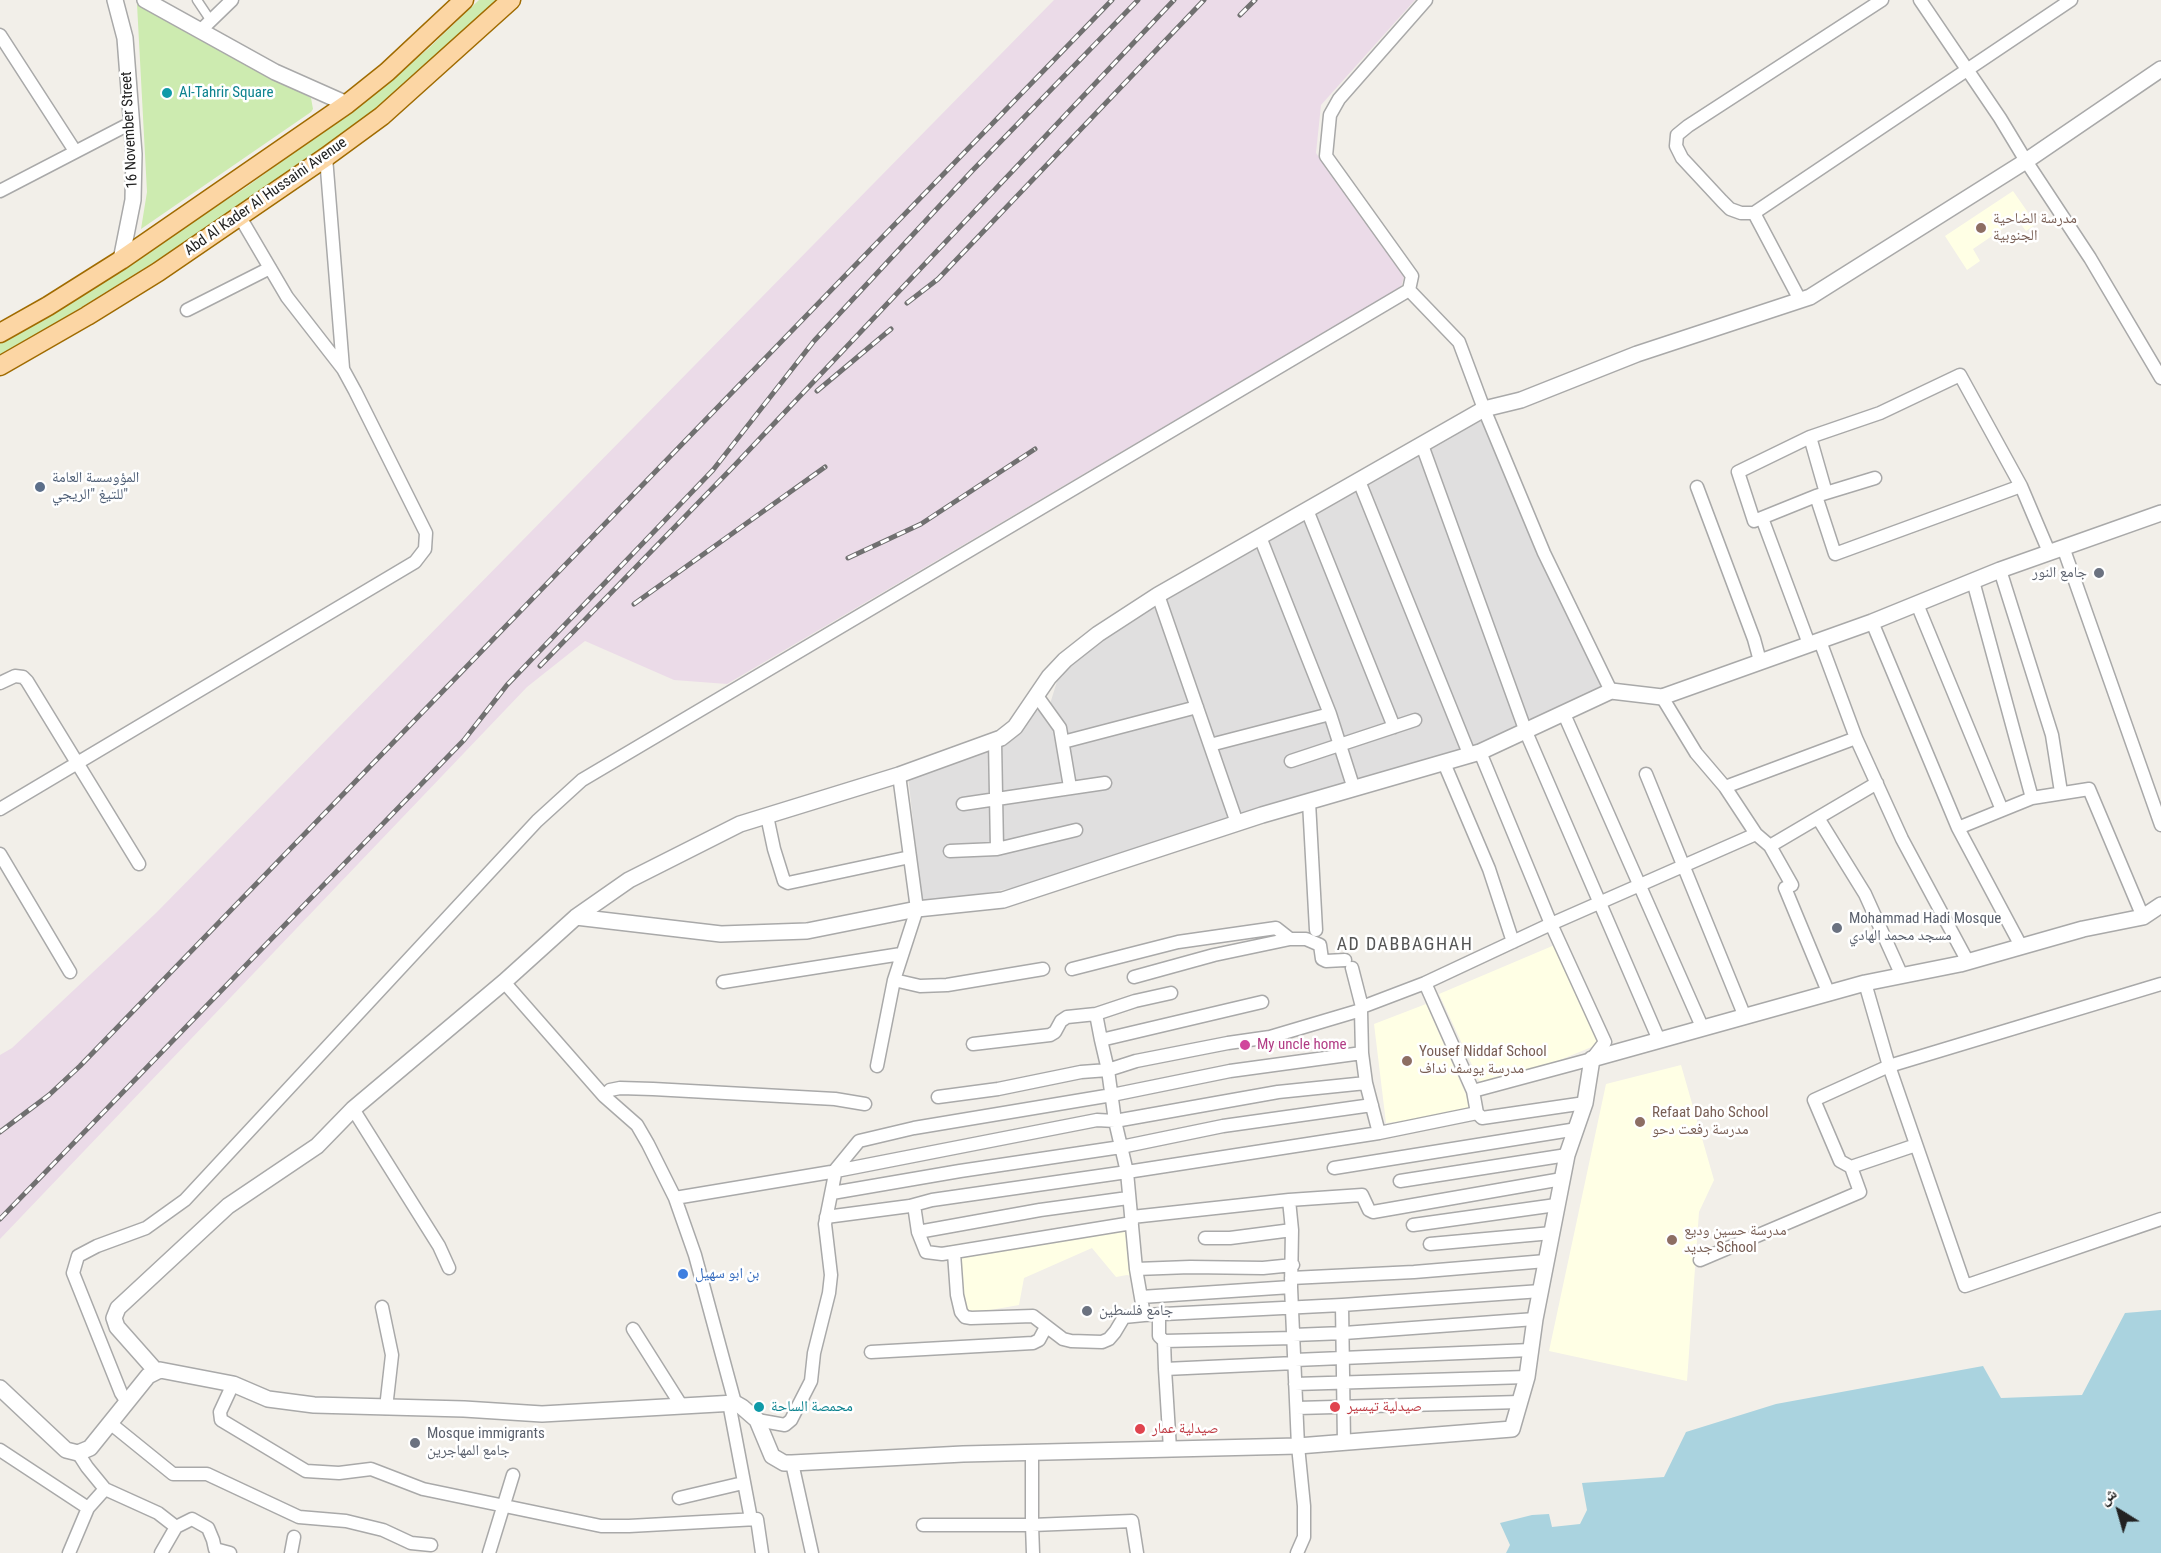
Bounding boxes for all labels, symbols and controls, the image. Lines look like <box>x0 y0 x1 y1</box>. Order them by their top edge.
street label: 16 November Street <box>118 71 142 189</box>
place label: Al-Tahrir Square <box>179 84 273 102</box>
marker: Al-Tahrir Square <box>160 86 174 100</box>
street label: Abd Al Kader Al Hussaini Avenue <box>181 134 351 260</box>
place label: مدرسة الضاحية الجنوبية <box>1993 210 2077 245</box>
marker: مدرسة الضاحية الجنوبية <box>1974 221 1988 235</box>
place label: المؤوسسة العامة للتيغ "الريجي" <box>52 469 139 504</box>
marker: المؤوسسة العامة للتيغ "الريجي" <box>33 480 47 494</box>
place label: جامع النور <box>2032 564 2087 582</box>
marker: جامع النور <box>2092 566 2106 580</box>
place label: Mohammad Hadi Mosque مسجد محمد الهادي <box>1849 910 2001 945</box>
marker: Mohammad Hadi Mosque مسجد محمد الهادي <box>1830 921 1844 935</box>
district label: AD DABBAGHAH <box>1337 934 1473 956</box>
place label: My uncle home <box>1257 1036 1346 1054</box>
marker: My uncle home <box>1238 1038 1252 1052</box>
place label: Yousef Niddaf School مدرسة يوسف نداف <box>1419 1043 1547 1078</box>
marker: Yousef Niddaf School مدرسة يوسف نداف <box>1400 1054 1414 1068</box>
place label: Refaat Daho School مدرسة رفعت دحو <box>1652 1104 1768 1139</box>
marker: Refaat Daho School مدرسة رفعت دحو <box>1633 1115 1647 1129</box>
place label: مدرسة حسين وديع جديد School <box>1684 1222 1786 1257</box>
marker: مدرسة حسين وديع جديد School <box>1665 1233 1679 1247</box>
place label: بن ابو سهيل <box>695 1265 759 1283</box>
marker: بن ابو سهيل <box>676 1267 690 1281</box>
place label: جامع فلسطين <box>1099 1302 1173 1320</box>
marker: جامع فلسطين <box>1080 1304 1094 1318</box>
place label: محمصة الساحة <box>771 1398 853 1416</box>
place label: صيدلية تيسير <box>1347 1398 1422 1416</box>
marker: محمصة الساحة <box>752 1400 766 1414</box>
marker: صيدلية تيسير <box>1328 1400 1342 1414</box>
place label: صيدلية عمار <box>1152 1420 1218 1438</box>
marker: صيدلية عمار <box>1133 1422 1147 1436</box>
place label: Mosque immigrants جامع المهاجرين <box>427 1425 545 1460</box>
marker: Mosque immigrants جامع المهاجرين <box>408 1436 422 1450</box>
north arrow <box>2089 1481 2149 1541</box>
text: ش <box>2095 1484 2120 1509</box>

